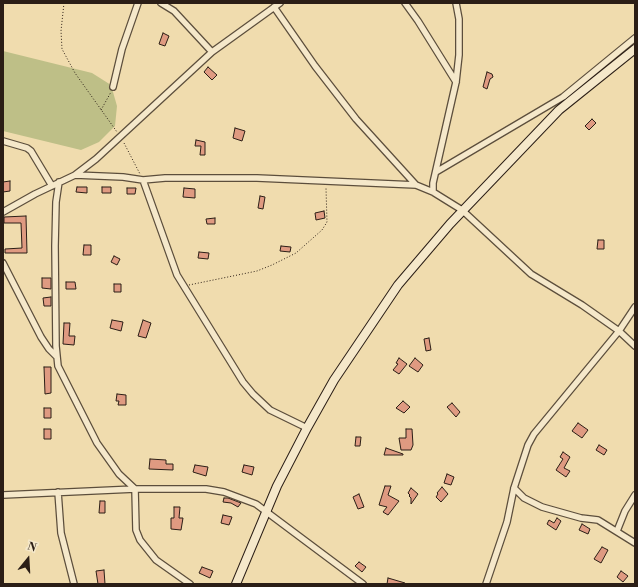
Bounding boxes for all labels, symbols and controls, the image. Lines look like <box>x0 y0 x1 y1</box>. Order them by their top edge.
north arrow <box>8 539 48 579</box>
text: N <box>25 540 38 556</box>

